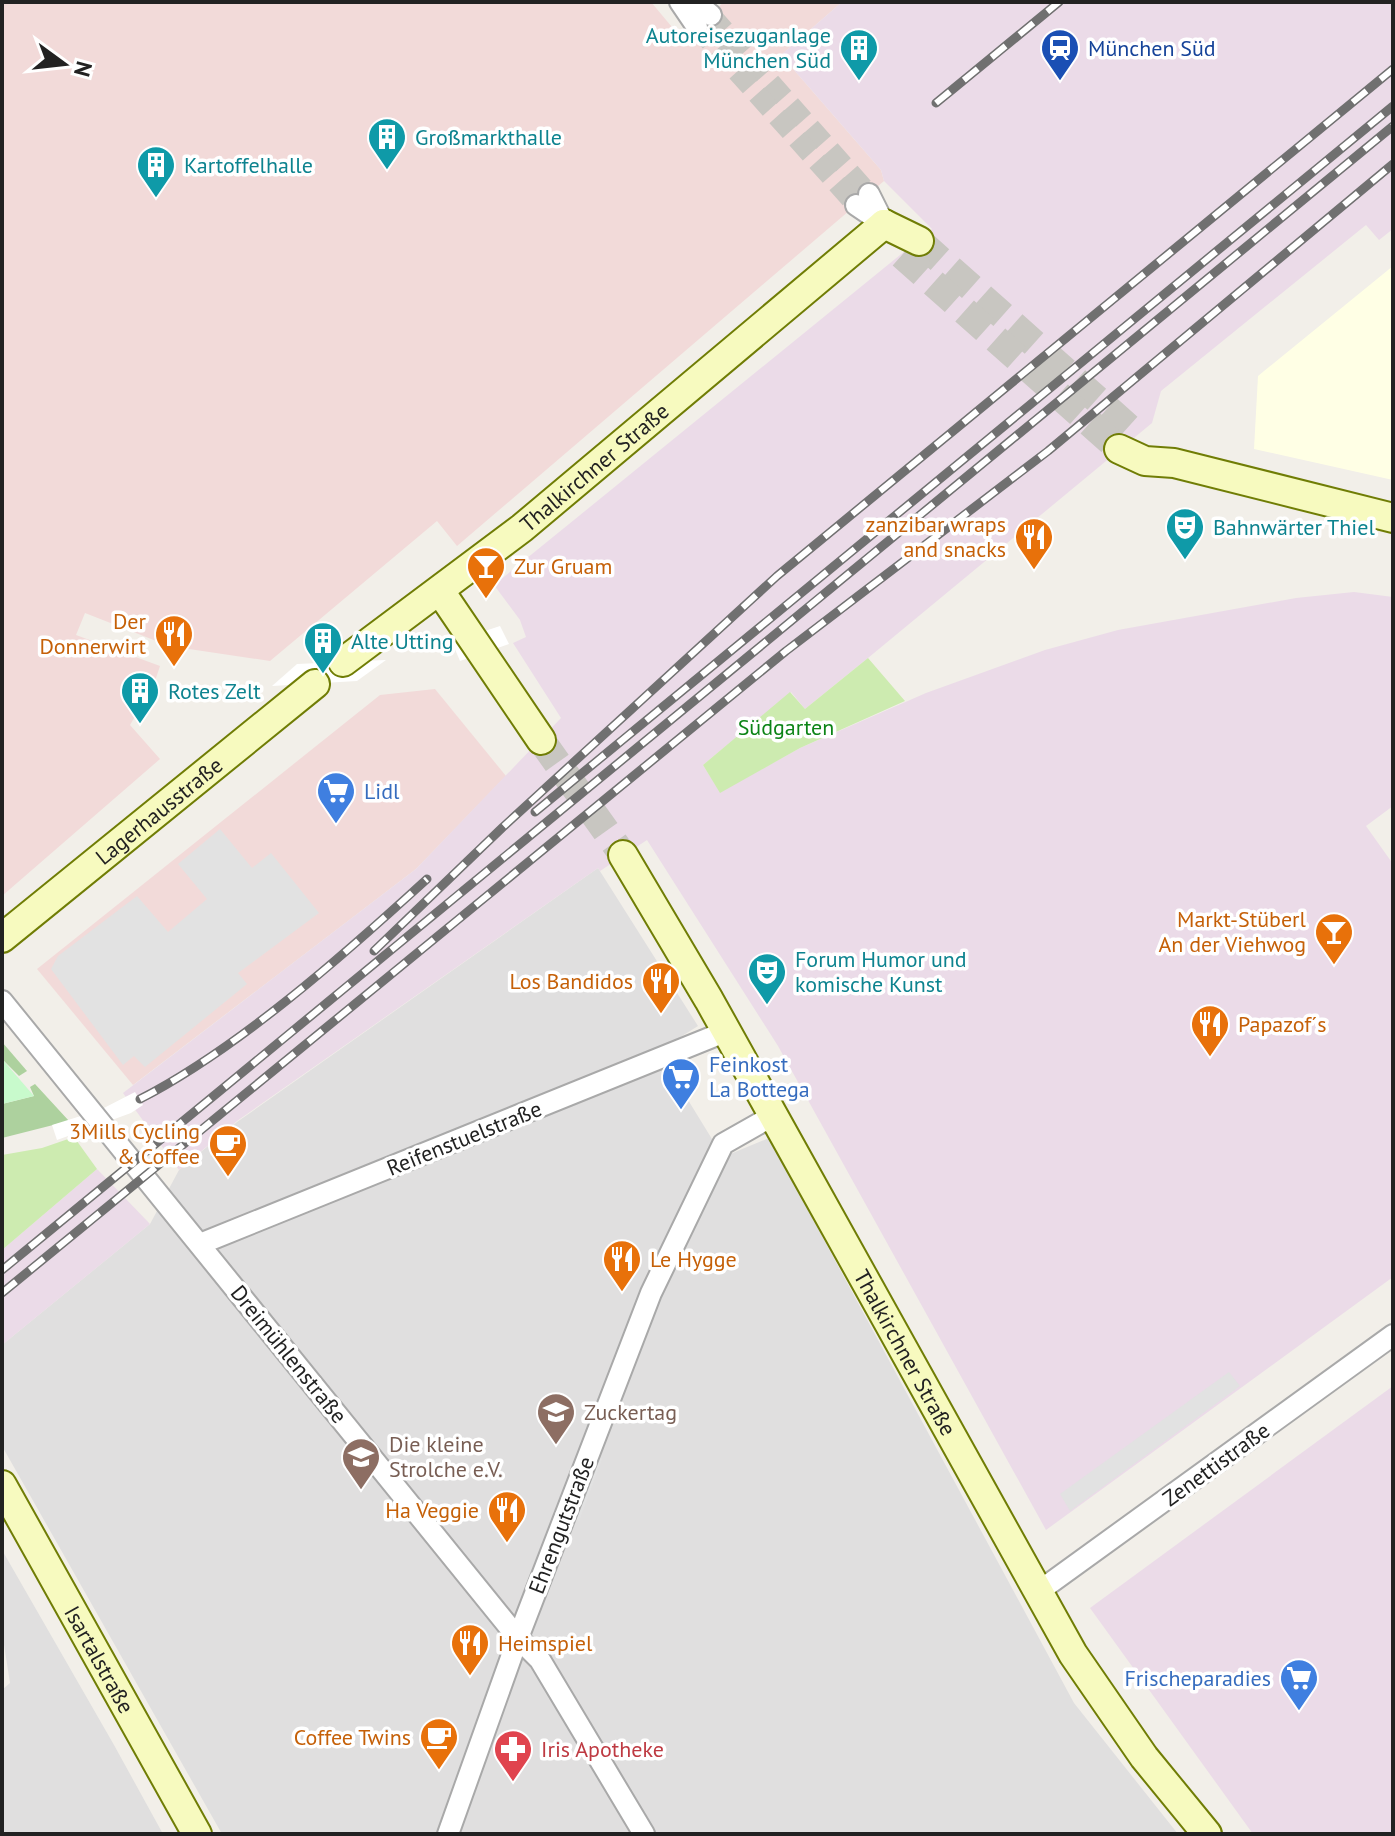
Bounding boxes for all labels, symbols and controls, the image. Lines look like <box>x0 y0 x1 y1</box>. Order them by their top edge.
place label: Autoreisezuganlage München Süd <box>646 21 831 74</box>
north arrow <box>24 24 104 104</box>
building icon: Autoreisezuganlage München Süd <box>838 27 880 82</box>
station icon: München Süd <box>1039 27 1081 82</box>
place label: München Süd <box>1088 34 1216 62</box>
text: N <box>68 59 99 80</box>
building icon: Großmarkthalle <box>366 116 408 171</box>
place label: Großmarkthalle <box>415 123 562 151</box>
building icon: Kartoffelhalle <box>135 144 177 199</box>
place label: Kartoffelhalle <box>184 151 313 179</box>
street label: Thalkirchner Straße <box>514 397 674 538</box>
theatre icon: Bahnwärter Thiel <box>1164 506 1206 561</box>
place label: zanzibar wraps and snacks <box>866 510 1006 563</box>
place label: Bahnwärter Thiel <box>1213 513 1375 541</box>
restaurant icon: zanzibar wraps and snacks <box>1013 516 1055 571</box>
bar icon: Zur Gruam <box>465 545 507 600</box>
place label: Zur Gruam <box>514 552 612 580</box>
place label: Der Donnerwirt <box>39 607 147 660</box>
restaurant icon: Der Donnerwirt <box>153 613 195 668</box>
building icon: Alte Utting <box>302 620 344 675</box>
place label: Alte Utting <box>351 627 454 655</box>
building icon: Rotes Zelt <box>119 670 161 725</box>
place label: Rotes Zelt <box>168 677 261 705</box>
park label: Südgarten <box>738 713 834 741</box>
street label: Lagerhausstraße <box>90 751 228 871</box>
supermarket icon: Lidl <box>315 770 357 825</box>
place label: Lidl <box>364 777 400 805</box>
place label: Markt-Stüberl An der Viehwog <box>1158 905 1307 958</box>
bar icon: Markt-Stüberl An der Viehwog <box>1313 911 1355 966</box>
place label: Forum Humor und komische Kunst <box>795 945 967 998</box>
theatre icon: Forum Humor und komische Kunst <box>746 951 788 1006</box>
restaurant icon: Los Bandidos <box>640 960 682 1015</box>
place label: Los Bandidos <box>510 967 633 995</box>
restaurant icon: Papazof´s <box>1189 1003 1231 1058</box>
place label: Papazof´s <box>1238 1010 1326 1038</box>
place label: Feinkost La Bottega <box>709 1050 810 1103</box>
supermarket icon: Feinkost La Bottega <box>660 1056 702 1111</box>
street label: Reifenstuelstraße <box>382 1094 546 1182</box>
place label: 3Mills Cycling & Coffee <box>69 1117 200 1170</box>
cafe icon: 3Mills Cycling & Coffee <box>207 1123 249 1178</box>
restaurant icon: Le Hygge <box>601 1238 643 1293</box>
place label: Le Hygge <box>650 1245 737 1273</box>
street label: Thalkirchner Straße <box>848 1264 963 1441</box>
street label: Dreimühlenstraße <box>225 1279 353 1429</box>
school or university icon: Zuckertag <box>535 1391 577 1446</box>
place label: Zuckertag <box>584 1398 677 1426</box>
street label: Zenettistraße <box>1157 1416 1275 1512</box>
place label: Die kleine Strolche e.V. <box>389 1430 503 1483</box>
school or university icon: Die kleine Strolche e.V. <box>340 1436 382 1491</box>
street label: Ehrengutstraße <box>522 1452 600 1598</box>
restaurant icon: Ha Veggie <box>486 1489 528 1544</box>
place label: Ha Veggie <box>385 1496 479 1524</box>
street label: Isartalstraße <box>58 1601 141 1718</box>
restaurant icon: Heimspiel <box>449 1622 491 1677</box>
place label: Heimspiel <box>498 1629 593 1657</box>
supermarket icon: Frischeparadies <box>1278 1657 1320 1712</box>
place label: Frischeparadies <box>1124 1664 1271 1692</box>
cafe icon: Coffee Twins <box>418 1716 460 1771</box>
place label: Coffee Twins <box>294 1723 411 1751</box>
pharmacy icon: Iris Apotheke <box>492 1728 534 1783</box>
place label: Iris Apotheke <box>541 1735 664 1763</box>

